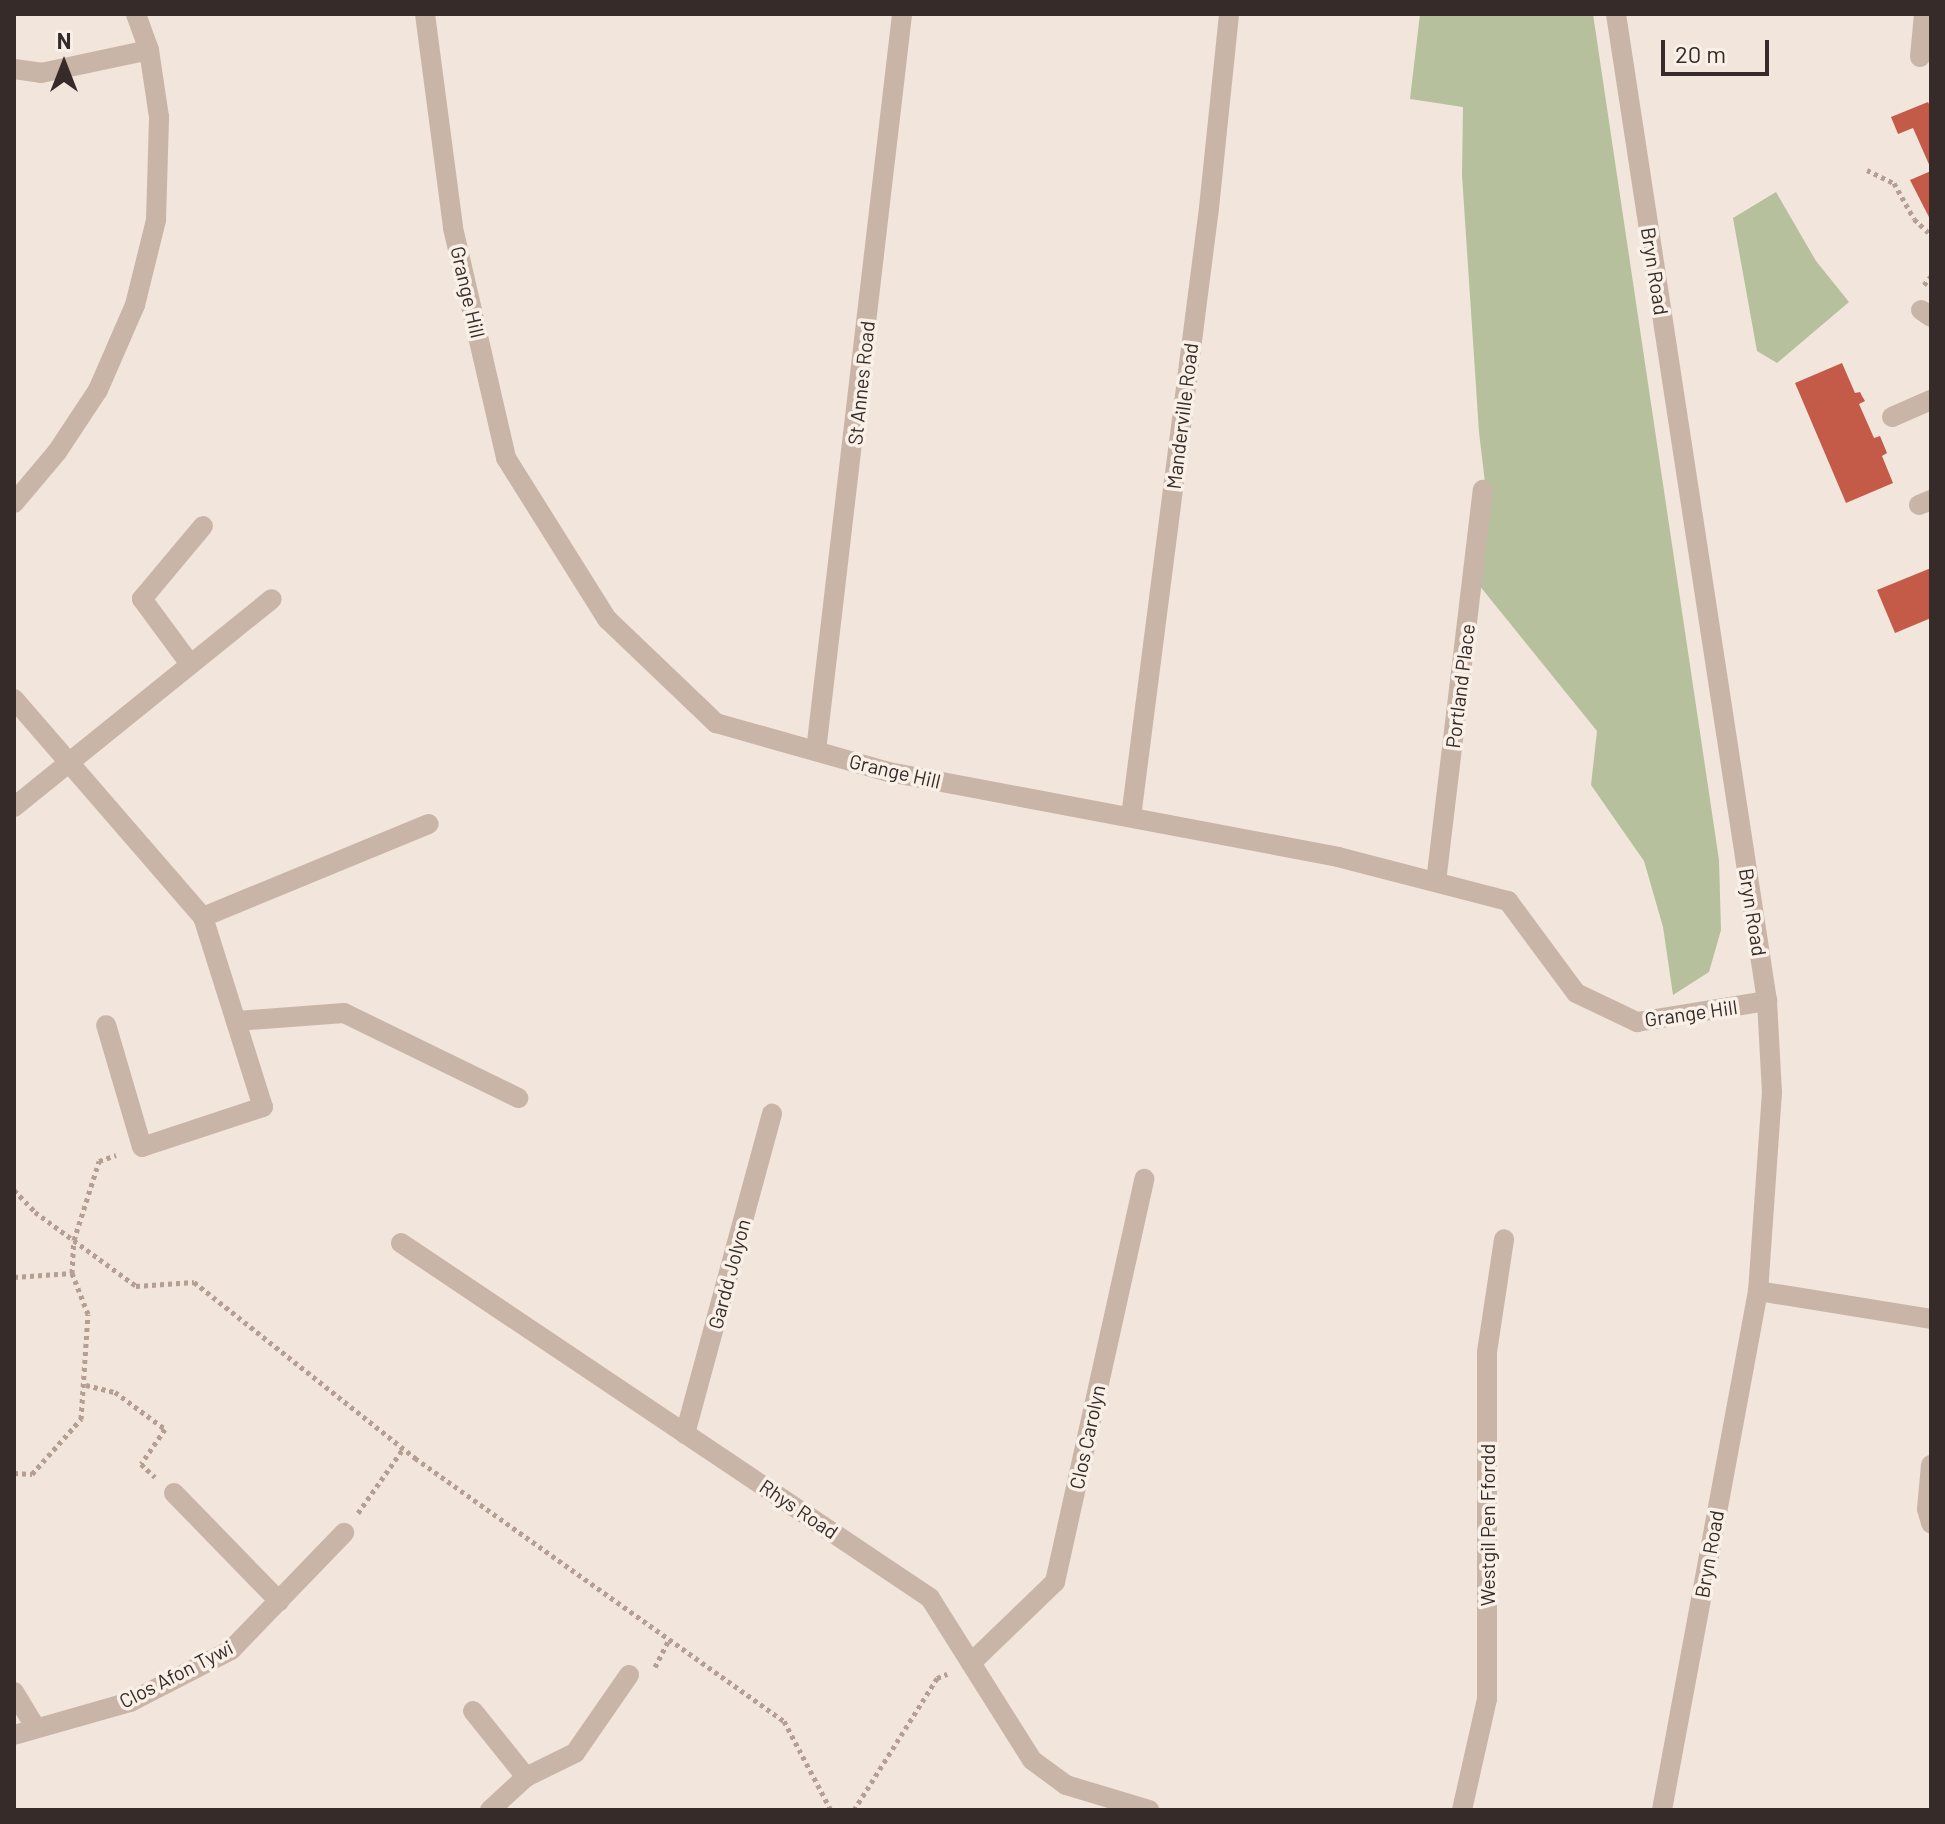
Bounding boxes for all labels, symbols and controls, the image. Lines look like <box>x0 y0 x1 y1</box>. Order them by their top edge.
north arrow <box>24 24 104 104</box>
scale bar <box>1665 24 1773 74</box>
text: N <box>57 27 71 53</box>
text: 20 m <box>1675 39 1726 68</box>
street label: Bryn Road <box>1636 225 1674 317</box>
street label: Grange Hill <box>446 244 490 340</box>
street label: St Annes Road <box>843 320 879 446</box>
street label: Manderville Road <box>1161 341 1203 491</box>
street label: Portland Place <box>1440 622 1480 750</box>
street label: Grange Hill <box>847 749 943 793</box>
street label: Bryn Road <box>1734 866 1772 958</box>
street label: Grange Hill <box>1643 995 1739 1031</box>
street label: Gardd Jolyon <box>703 1216 755 1332</box>
street label: Clos Carolyn <box>1064 1383 1110 1491</box>
street label: Westgil Pen Ffordd <box>1475 1444 1499 1606</box>
street label: Rhys Road <box>755 1474 843 1544</box>
street label: Bryn Road <box>1689 1508 1729 1600</box>
street label: Clos Afon Tywi <box>115 1635 237 1713</box>

